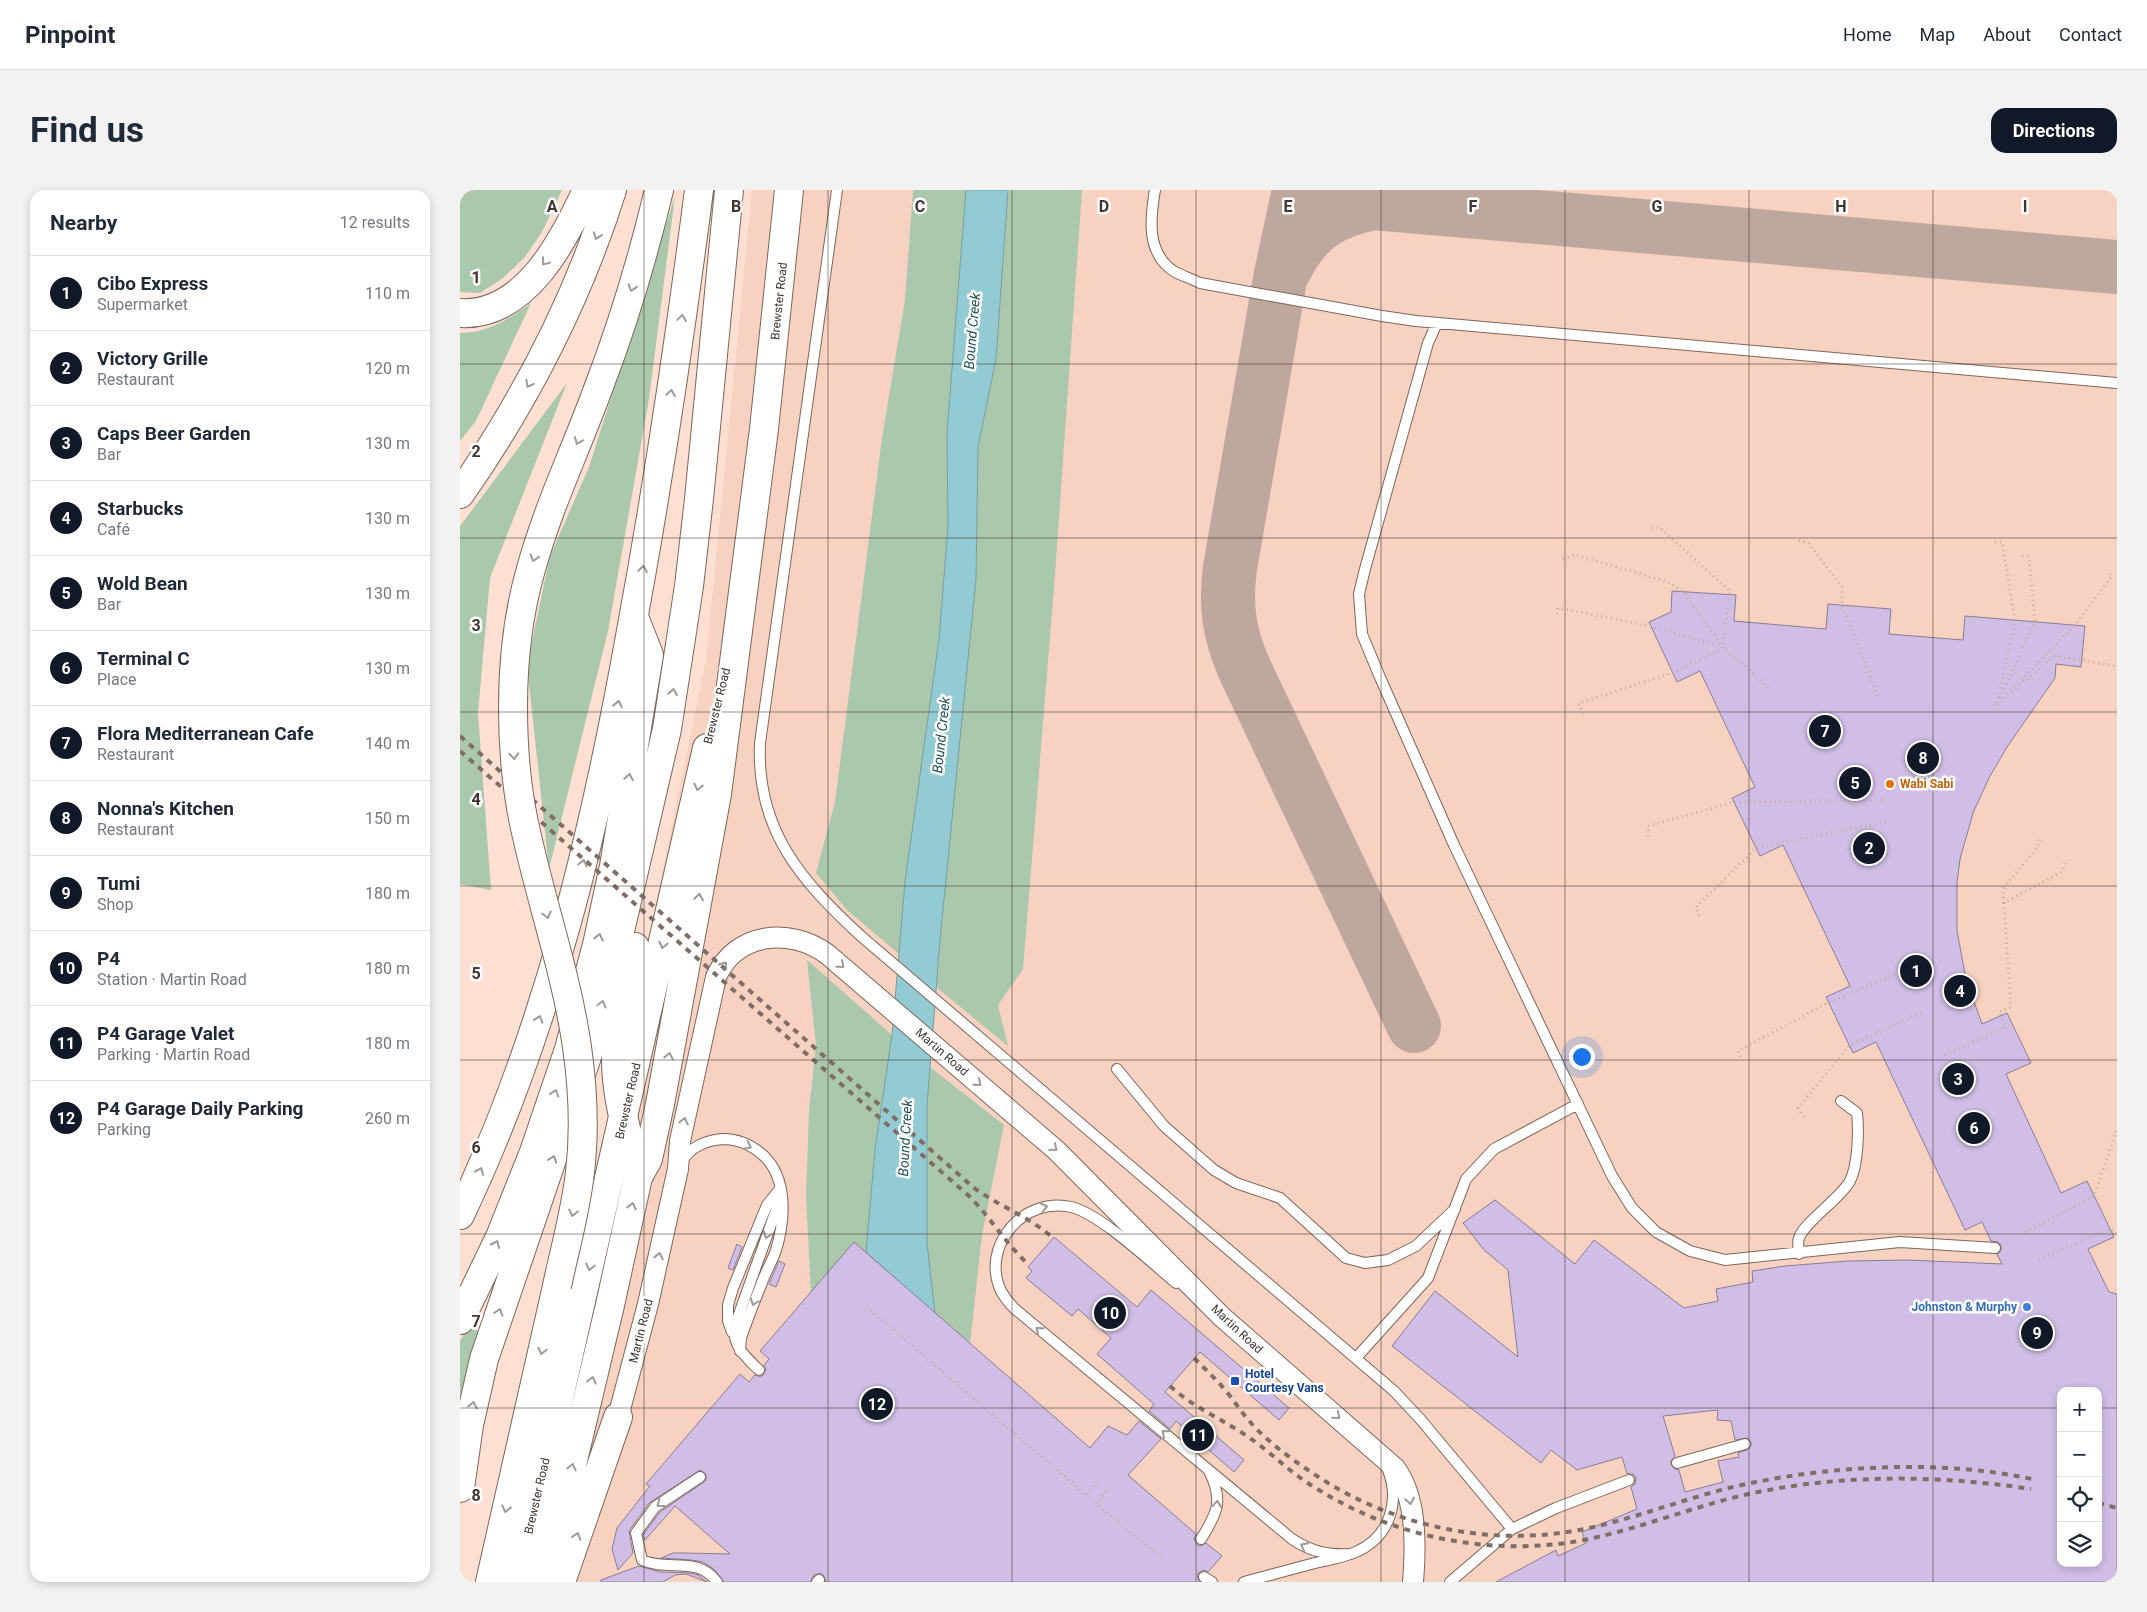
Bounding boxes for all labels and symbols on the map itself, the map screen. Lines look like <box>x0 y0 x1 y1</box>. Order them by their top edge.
text: A <box>547 197 558 216</box>
text: B <box>731 197 741 216</box>
text: C <box>915 197 925 216</box>
text: D <box>1099 197 1109 216</box>
text: E <box>1284 197 1293 216</box>
text: F <box>1469 197 1478 216</box>
text: G <box>1652 197 1663 216</box>
text: H <box>1835 197 1847 216</box>
text: I <box>2023 197 2027 216</box>
one-way arrow <box>593 231 603 240</box>
one-way arrow <box>542 256 551 266</box>
street label: Brewster Road <box>768 262 790 340</box>
text: 1 <box>471 268 481 287</box>
one-way arrow <box>628 283 638 291</box>
water label: Bound Creek <box>961 291 983 370</box>
one-way arrow <box>676 314 687 322</box>
one-way arrow <box>525 378 535 387</box>
one-way arrow <box>666 389 676 398</box>
one-way arrow <box>574 436 584 444</box>
text: 2 <box>471 442 481 461</box>
one-way arrow <box>530 553 540 561</box>
one-way arrow <box>637 564 647 573</box>
text: 3 <box>471 616 481 635</box>
street label: Brewster Road <box>701 667 733 745</box>
one-way arrow <box>667 688 677 697</box>
water label: Bound Creek <box>929 695 953 774</box>
one-way arrow <box>612 700 622 709</box>
pin: 7 <box>1809 712 1841 750</box>
pin: 8 <box>1907 739 1939 777</box>
one-way arrow <box>509 752 520 760</box>
pin: 5 <box>1839 764 1871 802</box>
one-way arrow <box>623 773 634 781</box>
place label: Wabi Sabi <box>1900 777 1953 791</box>
marker: Wabi Sabi <box>1884 778 1896 790</box>
one-way arrow <box>693 782 704 791</box>
text: 4 <box>471 790 481 809</box>
pin: 2 <box>1853 829 1885 867</box>
one-way arrow <box>577 859 588 868</box>
one-way arrow <box>693 892 703 901</box>
one-way arrow <box>541 910 552 919</box>
one-way arrow <box>593 932 604 941</box>
one-way arrow <box>658 941 668 950</box>
pin: 1 <box>1900 952 1932 990</box>
one-way arrow <box>836 960 845 969</box>
one-way arrow <box>718 961 727 970</box>
text: 5 <box>471 964 481 983</box>
pin: 4 <box>1944 972 1976 1010</box>
one-way arrow <box>596 1000 607 1009</box>
one-way arrow <box>533 1016 543 1024</box>
street label: Martin Road <box>913 1025 971 1079</box>
your location <box>1569 1044 1595 1070</box>
one-way arrow <box>664 1052 674 1061</box>
pin: 3 <box>1942 1060 1974 1098</box>
street label: Brewster Road <box>612 1061 644 1141</box>
one-way arrow <box>972 1077 981 1085</box>
one-way arrow <box>549 1089 559 1098</box>
water label: Bound Creek <box>895 1098 915 1177</box>
pin: 6 <box>1958 1109 1990 1147</box>
one-way arrow <box>678 1117 689 1126</box>
text: 6 <box>471 1138 481 1157</box>
one-way arrow <box>742 1140 751 1150</box>
one-way arrow <box>1049 1142 1058 1151</box>
one-way arrow <box>547 1155 557 1164</box>
one-way arrow <box>474 1167 484 1176</box>
one-way arrow <box>626 1201 636 1210</box>
one-way arrow <box>1040 1202 1049 1213</box>
one-way arrow <box>568 1208 579 1217</box>
one-way arrow <box>763 1230 773 1239</box>
one-way arrow <box>490 1240 501 1249</box>
one-way arrow <box>653 1252 664 1260</box>
one-way arrow <box>585 1262 596 1271</box>
pin: 10 <box>1094 1294 1126 1332</box>
one-way arrow <box>750 1297 760 1306</box>
street label: Martin Road <box>626 1298 656 1364</box>
place label: Johnston & Murphy <box>1912 1300 2018 1314</box>
marker: Johnston & Murphy <box>2021 1301 2033 1313</box>
street label: Martin Road <box>1208 1302 1266 1356</box>
one-way arrow <box>493 1309 503 1317</box>
text: 7 <box>471 1312 481 1331</box>
pin: 9 <box>2021 1314 2053 1352</box>
one-way arrow <box>1036 1326 1045 1335</box>
one-way arrow <box>537 1346 548 1355</box>
place label: Hotel Courtesy Vans <box>1245 1367 1324 1395</box>
one-way arrow <box>586 1375 597 1384</box>
marker: Hotel Courtesy Vans <box>1229 1375 1241 1387</box>
pin: 12 <box>861 1385 893 1423</box>
one-way arrow <box>467 1400 478 1409</box>
one-way arrow <box>1331 1411 1340 1420</box>
pin: 11 <box>1182 1416 1214 1454</box>
one-way arrow <box>1162 1430 1171 1438</box>
street label: Brewster Road <box>521 1456 553 1536</box>
one-way arrow <box>566 1463 576 1471</box>
text: 8 <box>471 1486 481 1505</box>
one-way arrow <box>1405 1497 1415 1506</box>
one-way arrow <box>657 1499 666 1508</box>
one-way arrow <box>1211 1500 1222 1508</box>
one-way arrow <box>501 1505 512 1514</box>
one-way arrow <box>571 1532 581 1541</box>
one-way arrow <box>1300 1542 1309 1552</box>

